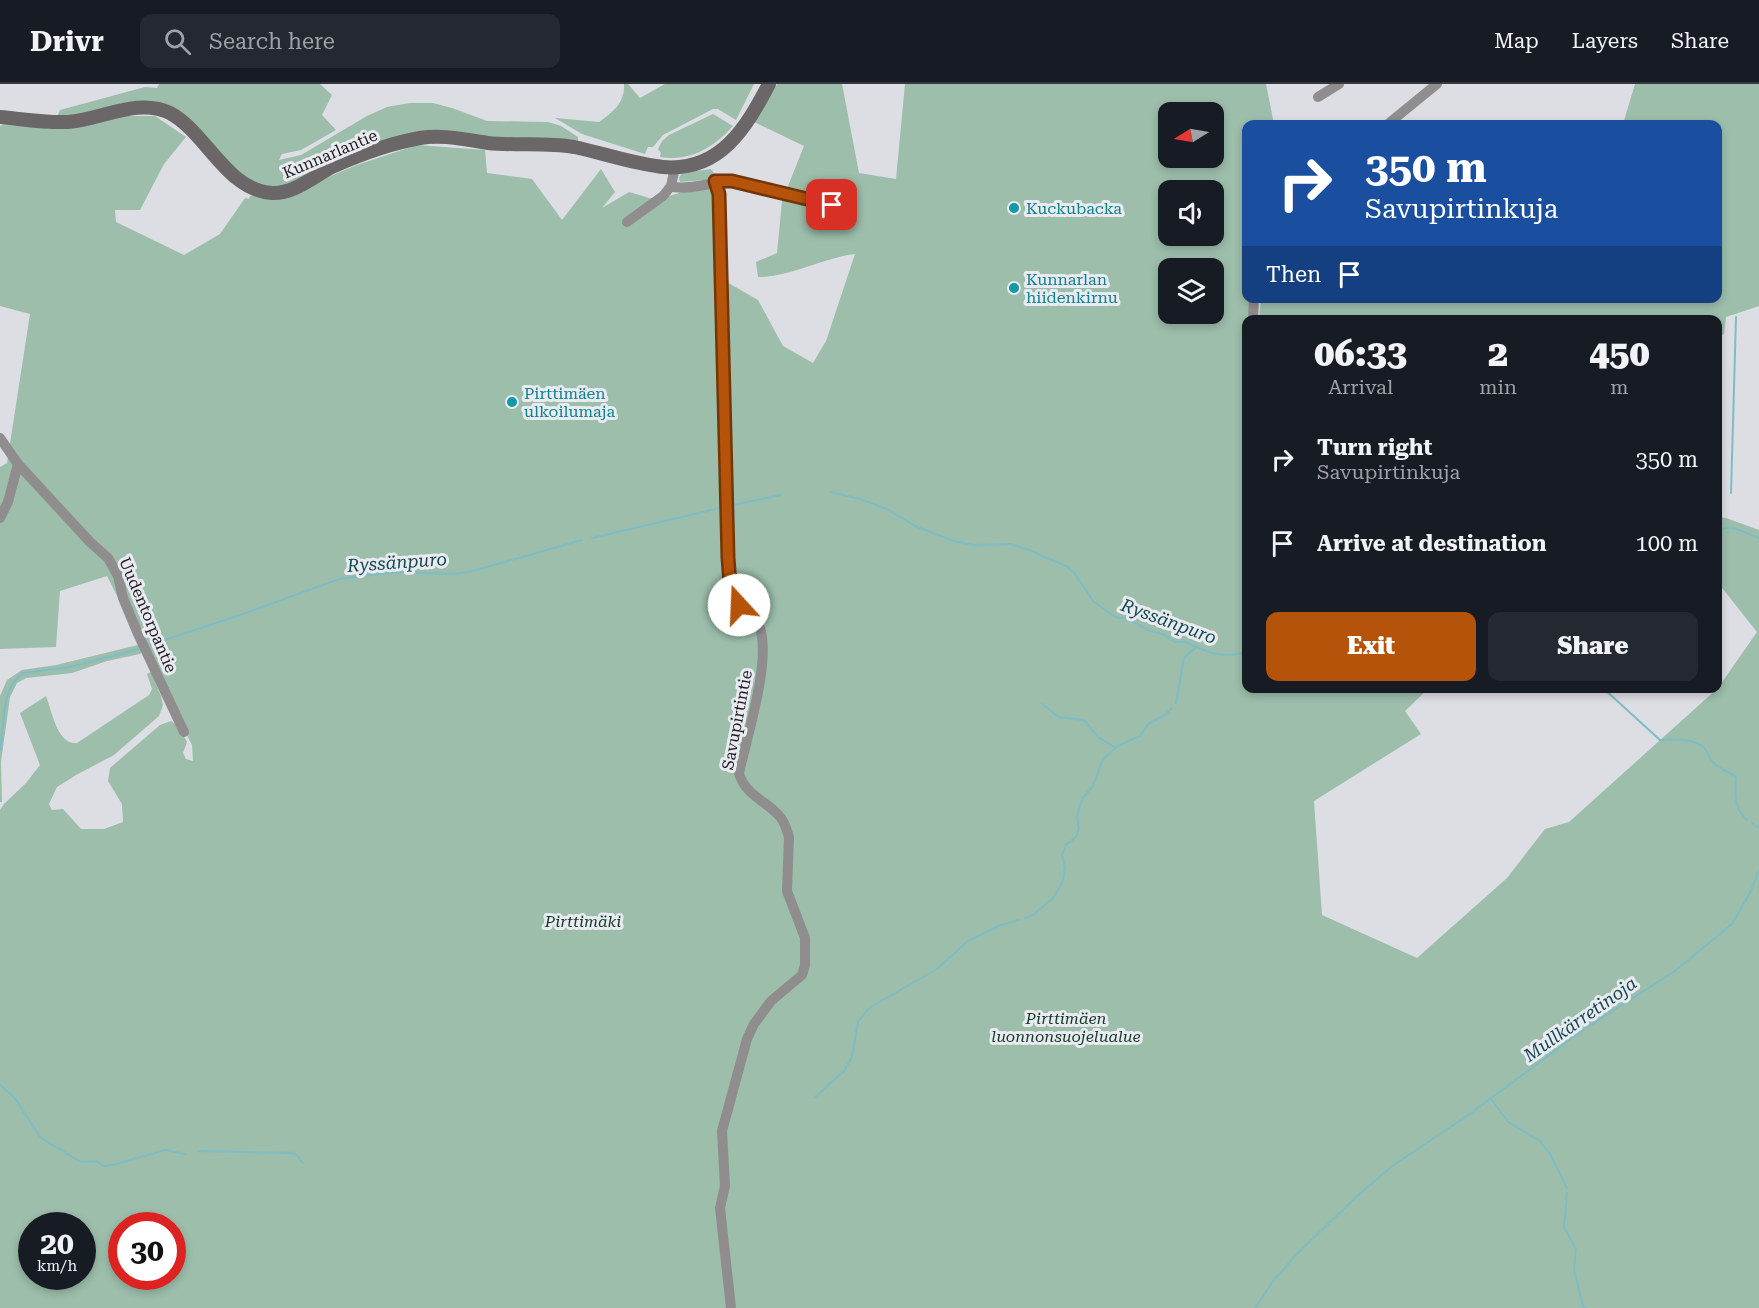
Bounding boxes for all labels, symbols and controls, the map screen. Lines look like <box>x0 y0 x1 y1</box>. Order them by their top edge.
search box <box>140 14 560 68</box>
text: Drivr <box>30 25 104 58</box>
icon: search <box>161 25 194 58</box>
text: Search here <box>209 29 335 54</box>
text: Map <box>1494 29 1539 53</box>
text: Layers <box>1572 29 1638 53</box>
text: Share <box>1671 29 1729 53</box>
north arrow <box>1158 102 1224 168</box>
map controls <box>1158 102 1224 324</box>
street label: Kunnarlantie <box>280 125 380 182</box>
text: 350 m <box>1365 143 1487 192</box>
icon: right <box>1266 144 1344 222</box>
pin <box>806 179 857 230</box>
button: sound <box>1158 180 1224 246</box>
icon: arrive <box>815 188 848 221</box>
text: Savupirtinkuja <box>1365 193 1558 225</box>
place label: Kuckubacka <box>1026 199 1122 218</box>
marker: Kuckubacka <box>1007 201 1021 215</box>
button: layers <box>1158 258 1224 324</box>
icon: arrive <box>1333 258 1366 291</box>
text: Then <box>1266 262 1321 287</box>
place label: Kunnarlan hiidenkirnu <box>1026 270 1118 307</box>
marker: Kunnarlan hiidenkirnu <box>1007 281 1021 295</box>
text: 06:33 <box>1314 333 1407 375</box>
text: 2 <box>1488 333 1508 375</box>
text: 450 <box>1589 333 1650 375</box>
text: Arrival <box>1328 375 1393 399</box>
text: min <box>1479 375 1517 399</box>
text: m <box>1610 375 1629 399</box>
place label: Pirttimäen ulkoilumaja <box>524 384 615 421</box>
marker: Pirttimäen ulkoilumaja <box>505 395 519 409</box>
text: Turn right <box>1317 435 1432 460</box>
icon: right <box>1266 443 1299 476</box>
text: 350 m <box>1635 447 1698 472</box>
text: Savupirtinkuja <box>1317 460 1460 484</box>
icon: arrive <box>1266 527 1299 560</box>
text: Arrive at destination <box>1317 531 1546 556</box>
text: 100 m <box>1635 531 1698 556</box>
water label: Ryssänpuro <box>345 548 448 576</box>
street label: Uudentorpantie <box>115 554 181 676</box>
position arrow <box>707 573 771 637</box>
water label: Ryssänpuro <box>1118 594 1220 648</box>
button: Exit <box>1266 612 1476 681</box>
button: Share <box>1488 612 1698 681</box>
street label: Savupirtintie <box>718 668 756 772</box>
park label: Pirttimäki <box>544 912 621 931</box>
water label: Mullkärretinoja <box>1519 972 1641 1066</box>
park label: Pirttimäen luonnonsuojelualue <box>991 1009 1141 1046</box>
speed limit sign: 30 <box>108 1212 186 1290</box>
text: 20 <box>40 1226 74 1261</box>
text: km/h <box>37 1257 77 1275</box>

